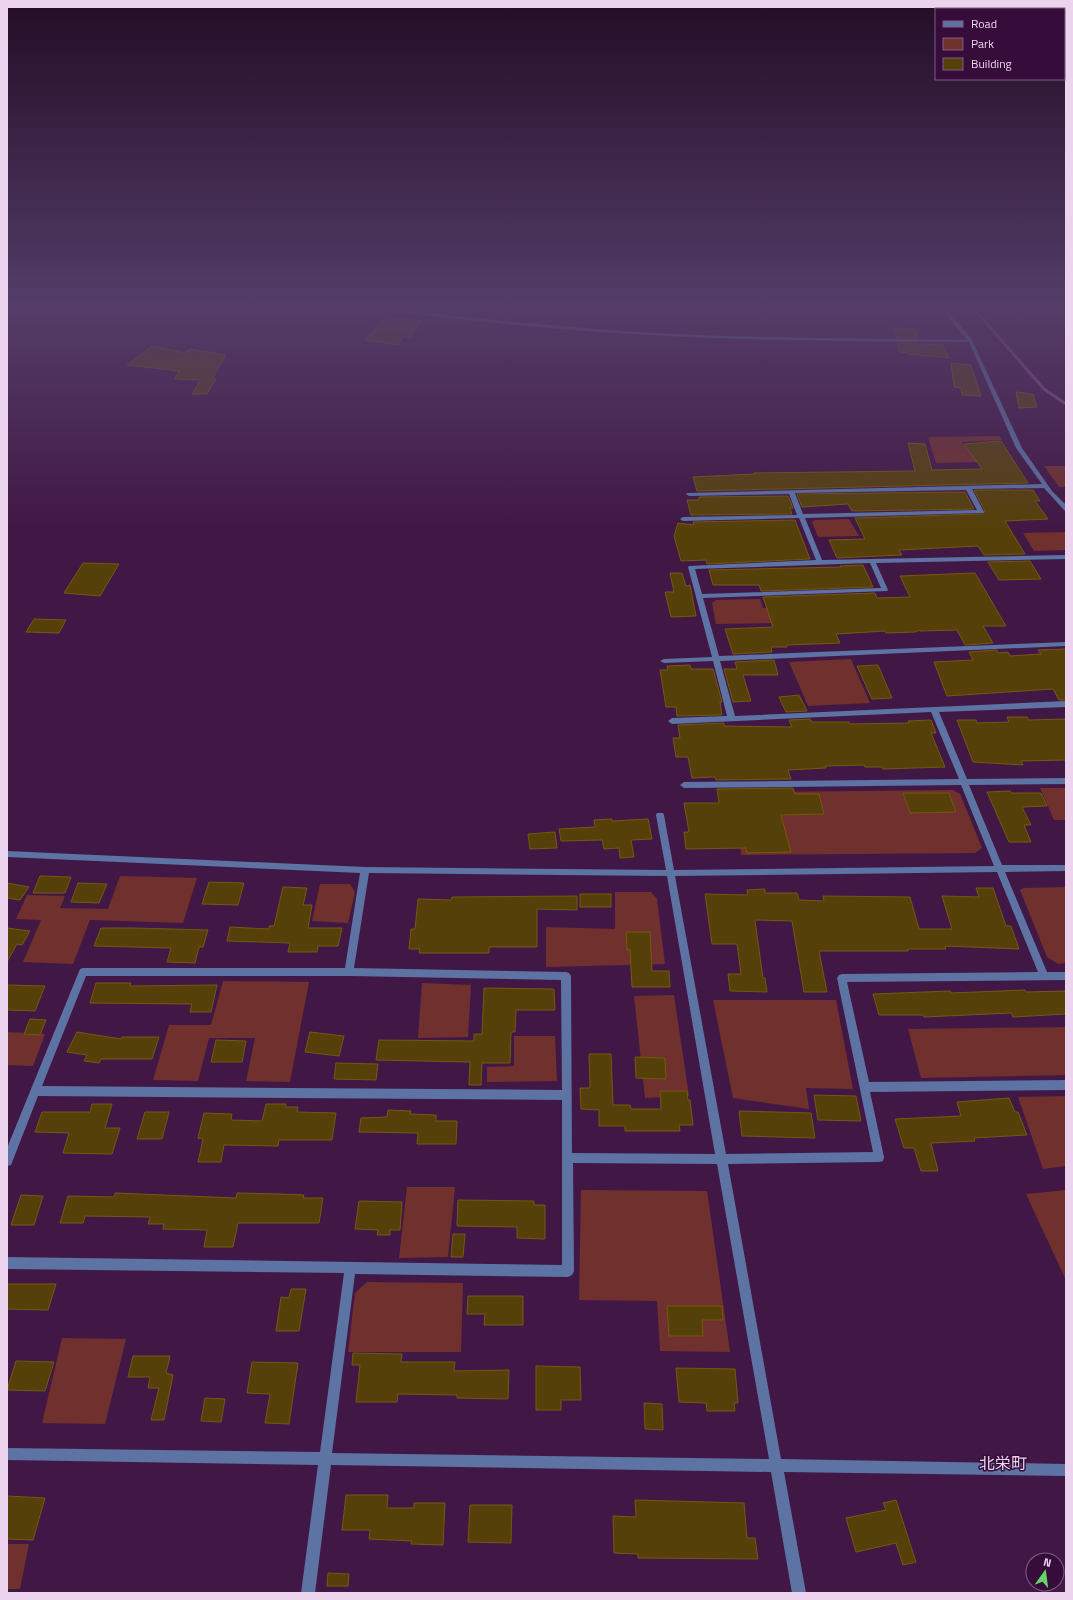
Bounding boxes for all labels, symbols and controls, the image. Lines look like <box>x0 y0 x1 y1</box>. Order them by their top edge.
legend <box>935 8 1065 80</box>
text: Road <box>971 14 997 33</box>
text: Park <box>971 34 994 53</box>
text: Building <box>971 54 1012 73</box>
district label: 北栄町 <box>979 1451 1027 1475</box>
north arrow <box>1025 1552 1065 1592</box>
text: N <box>1042 1554 1053 1571</box>

